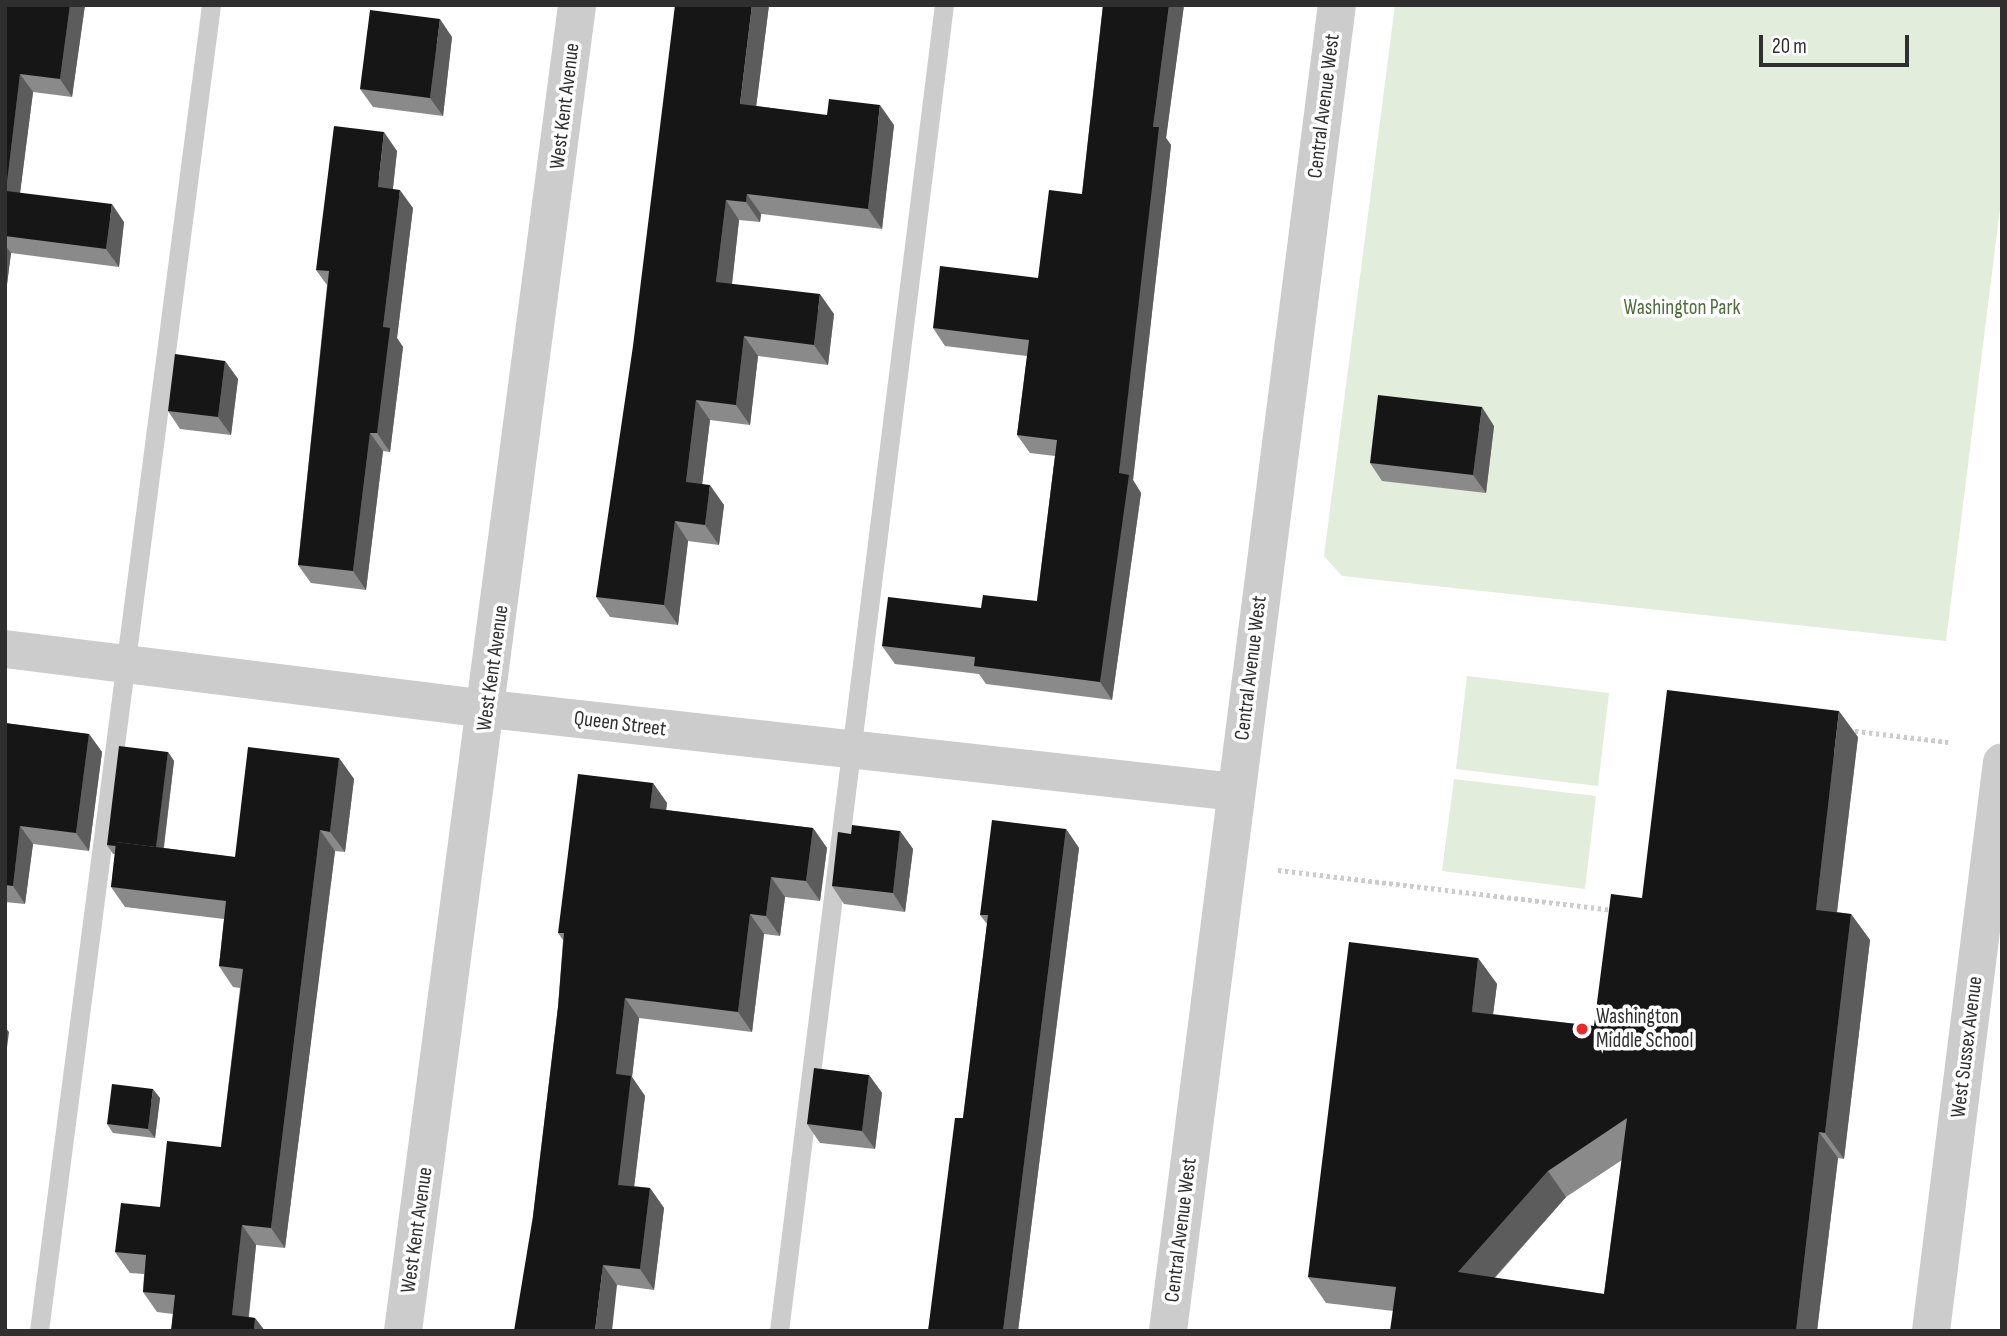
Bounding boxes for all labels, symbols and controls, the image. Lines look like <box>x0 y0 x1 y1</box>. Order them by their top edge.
scale bar <box>1762 21 1912 65</box>
street label: Central Avenue West <box>1303 32 1345 180</box>
text: 20 m <box>1772 34 1807 59</box>
street label: West Kent Avenue <box>545 42 585 170</box>
park label: Washington Park <box>1624 295 1740 321</box>
street label: Central Avenue West <box>1230 594 1272 742</box>
street label: West Kent Avenue <box>472 603 514 733</box>
street label: Queen Street <box>572 706 668 742</box>
street label: West Sussex Avenue <box>1946 975 1988 1119</box>
place label: Washington Middle School <box>1596 1004 1693 1054</box>
marker: Washington Middle School <box>1574 1021 1590 1037</box>
street label: Central Avenue West <box>1160 1156 1202 1304</box>
street label: West Kent Avenue <box>396 1165 438 1295</box>

